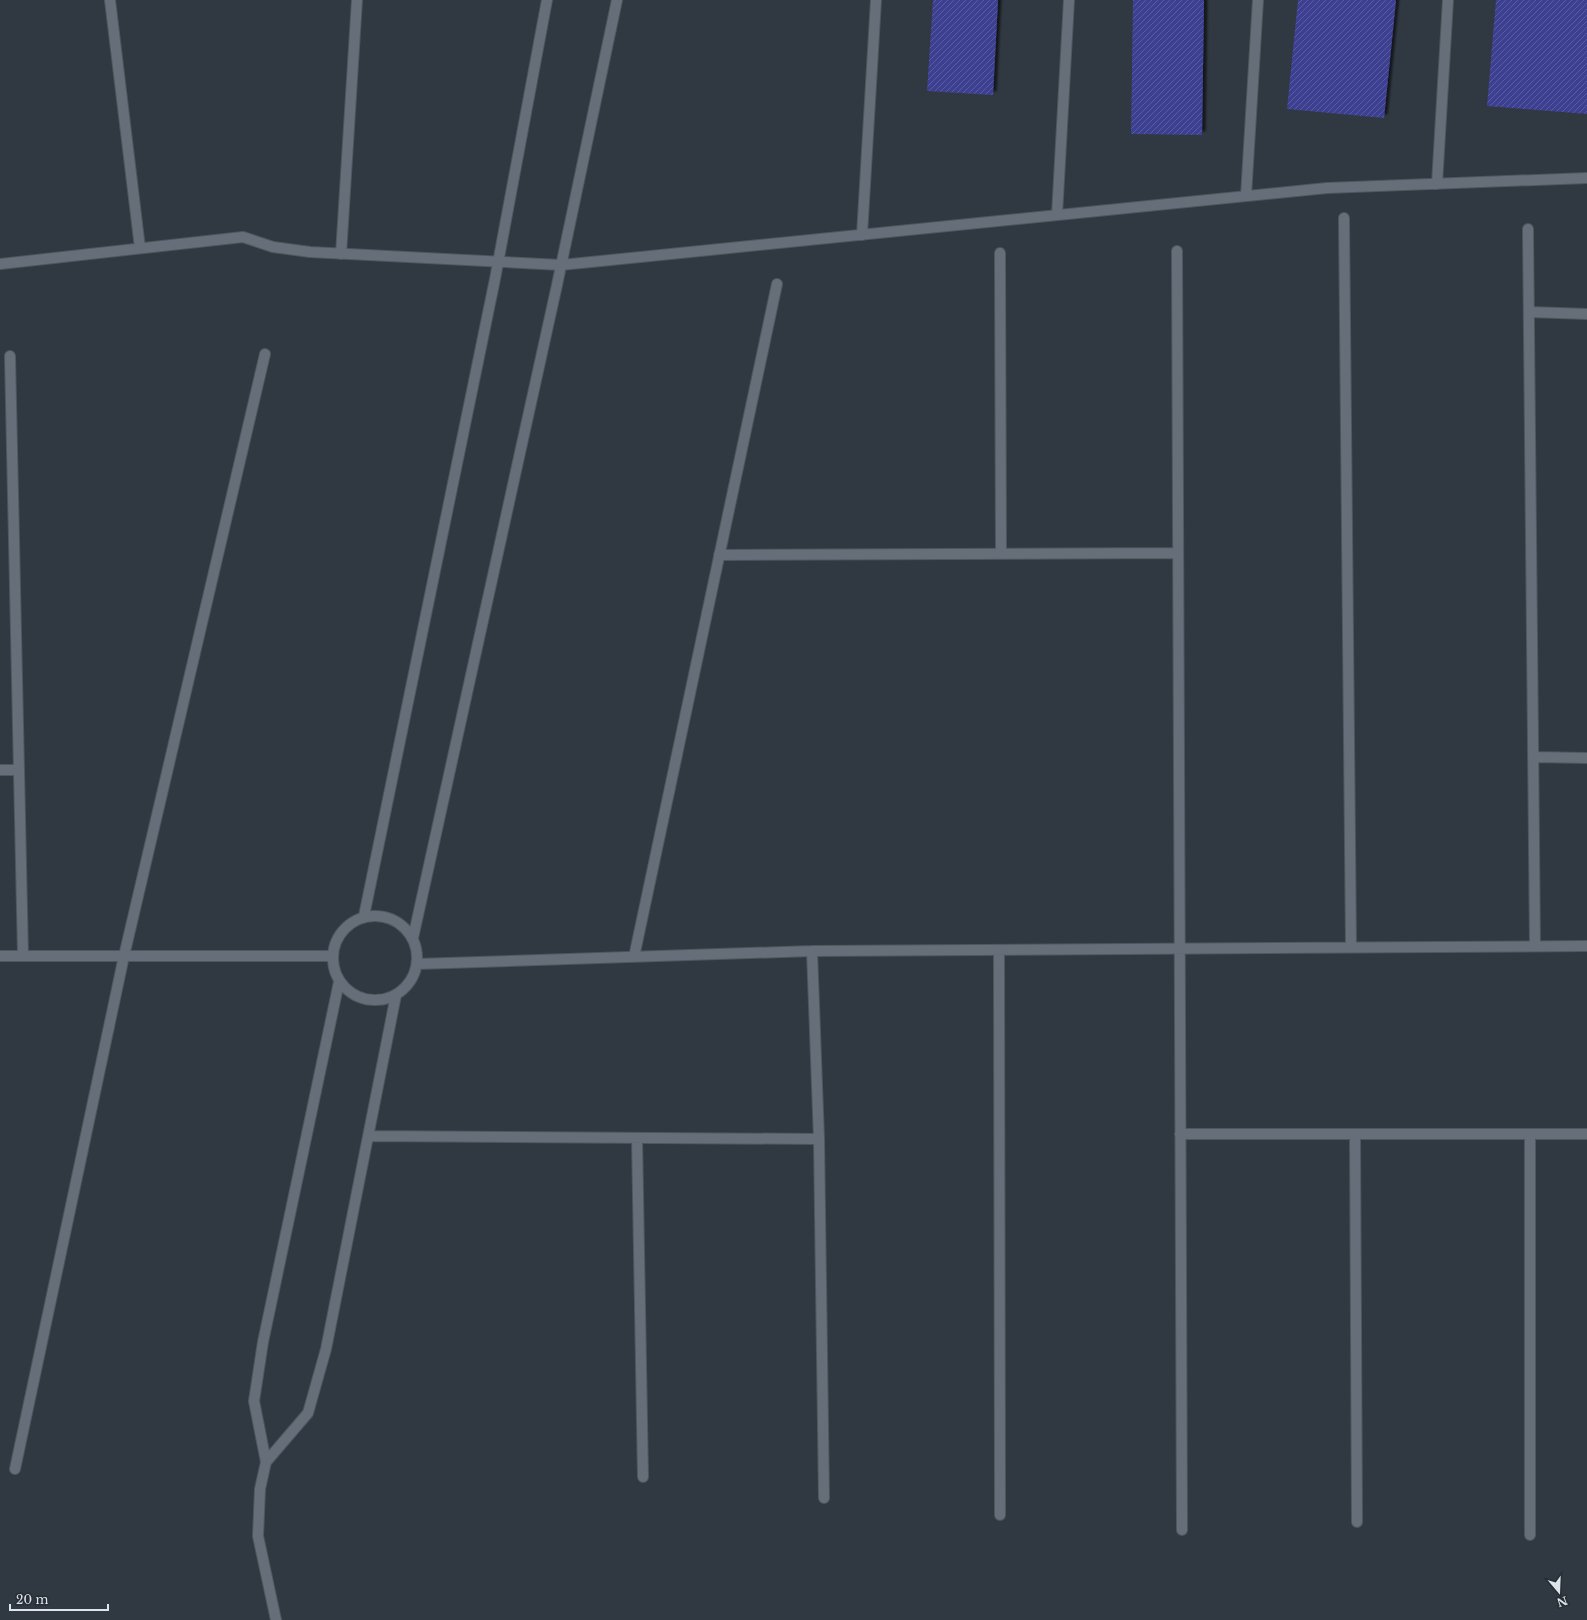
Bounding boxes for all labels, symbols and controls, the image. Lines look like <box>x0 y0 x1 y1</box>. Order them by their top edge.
north arrow <box>1539 1572 1579 1612</box>
scale bar <box>10 1586 108 1612</box>
text: 20 m <box>16 1592 48 1607</box>
text: N <box>1554 1593 1569 1610</box>

